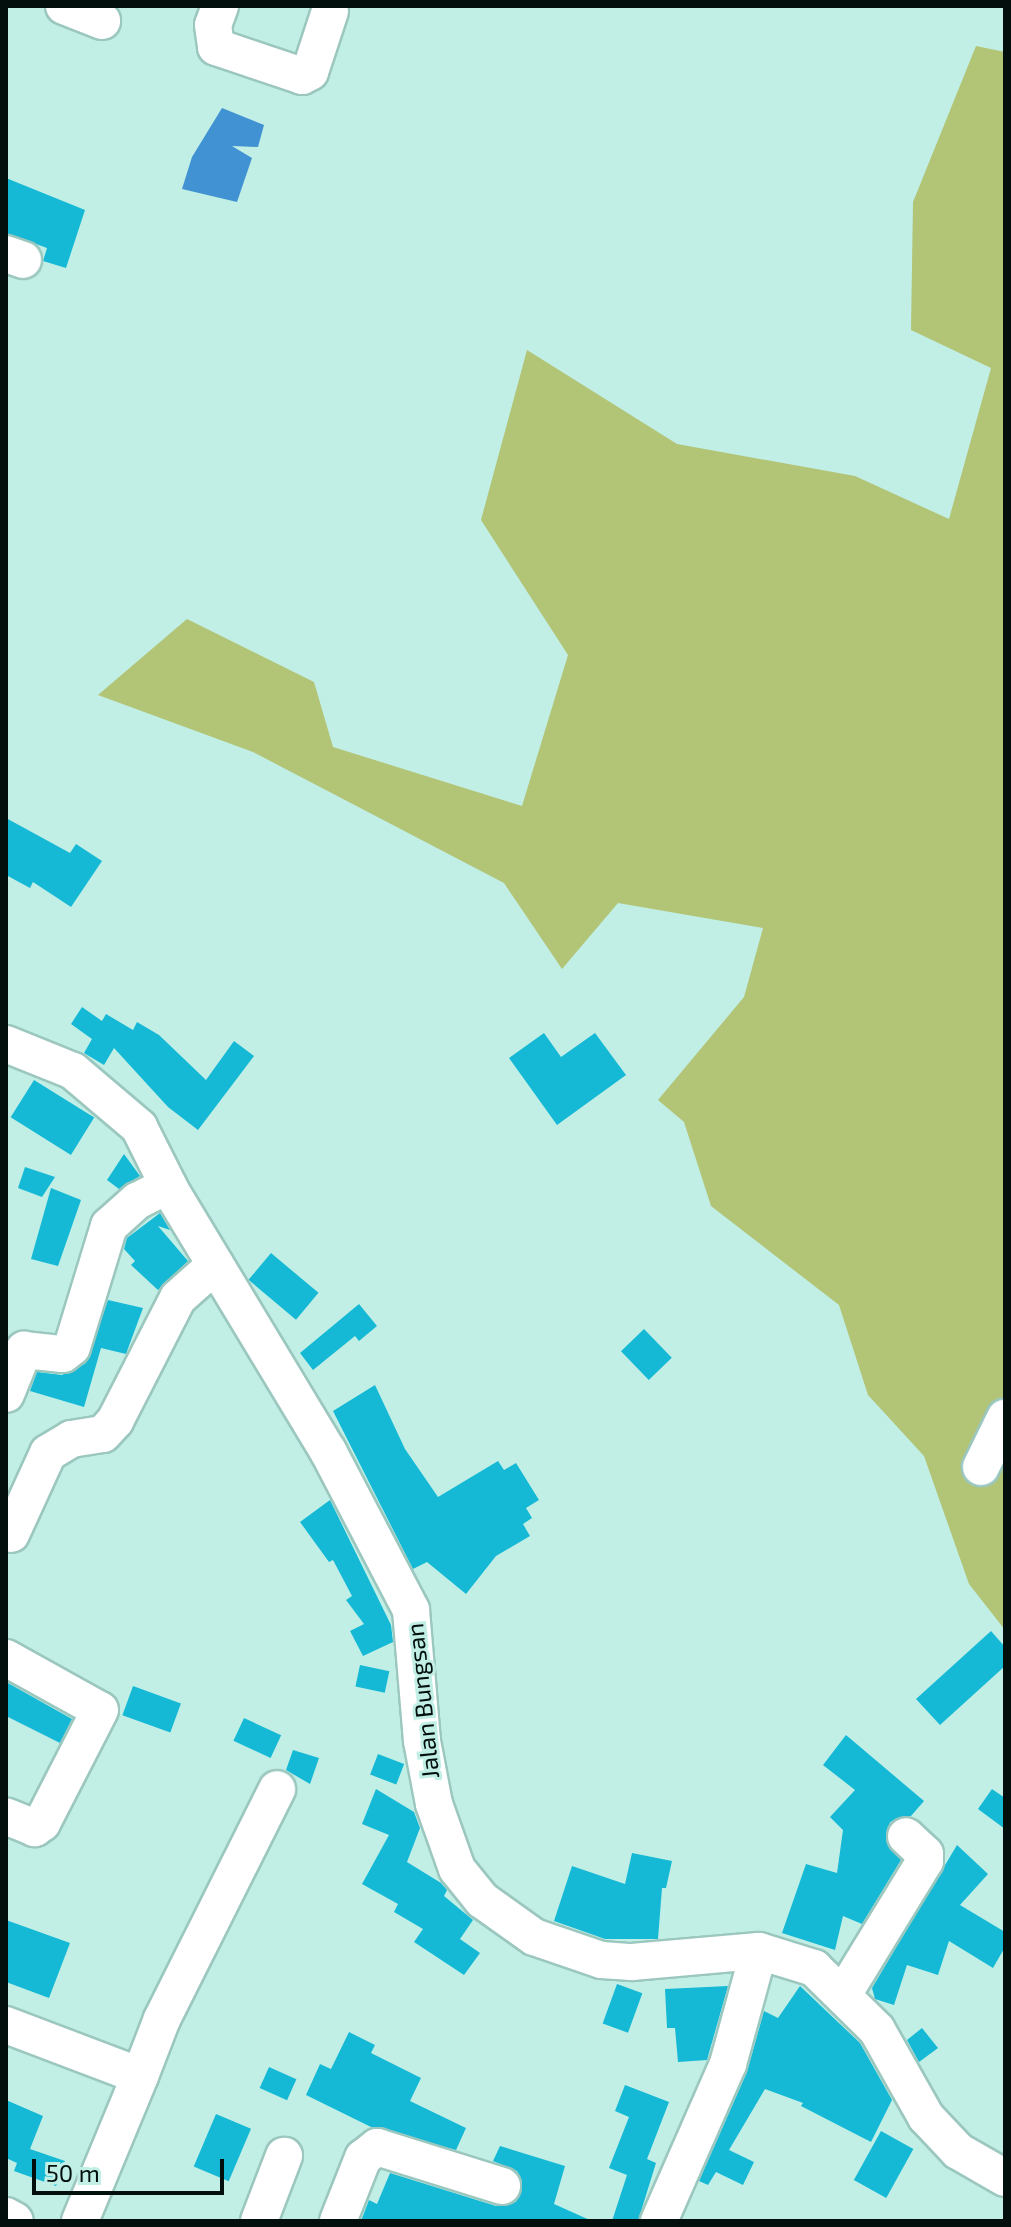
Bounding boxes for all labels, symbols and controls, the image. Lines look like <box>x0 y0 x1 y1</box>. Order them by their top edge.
street label: Jalan Bungsan <box>400 1622 444 1780</box>
scale bar <box>36 2143 228 2193</box>
text: 50 m <box>46 2158 100 2187</box>

